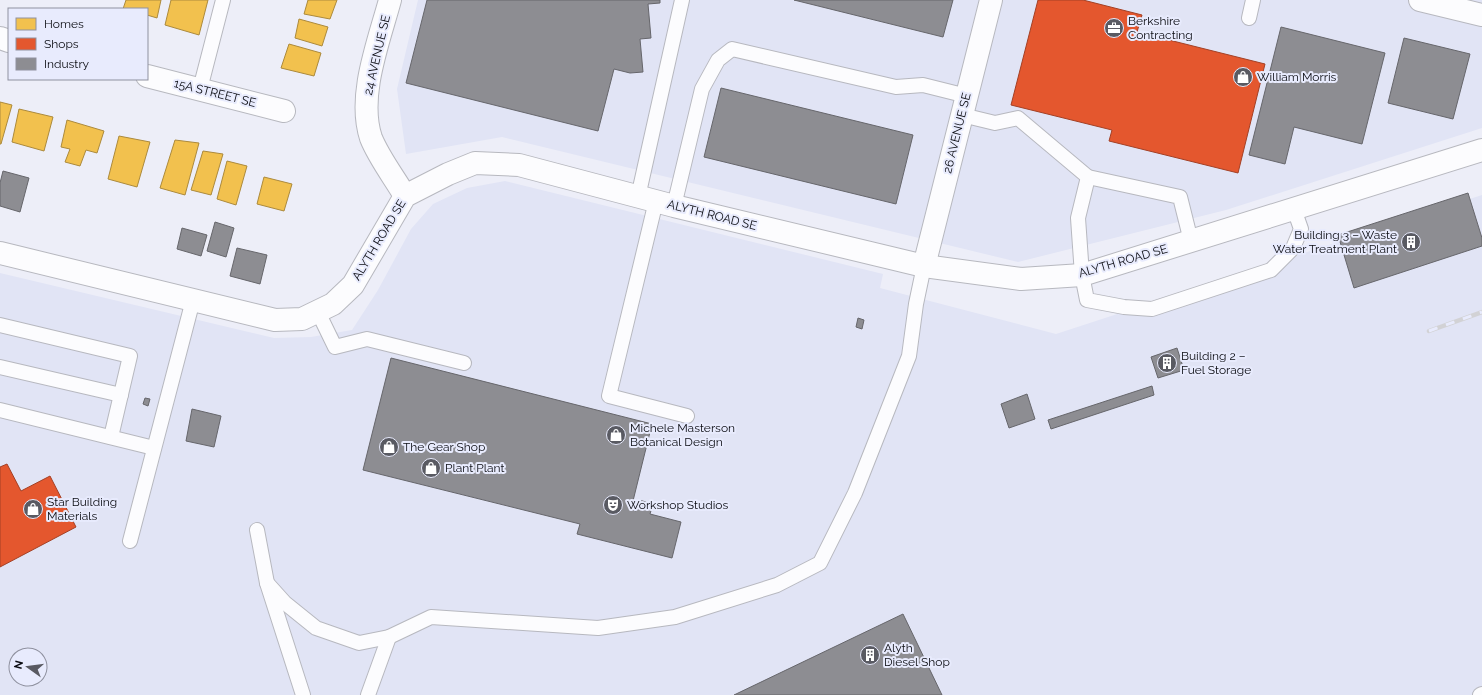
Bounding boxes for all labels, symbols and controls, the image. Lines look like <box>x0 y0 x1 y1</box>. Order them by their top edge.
legend <box>8 8 148 80</box>
street label: 24 AVENUE SE <box>361 14 393 96</box>
place label: Berkshire Contracting <box>1128 14 1193 42</box>
text: Homes <box>44 17 84 31</box>
office icon: Berkshire Contracting <box>1103 17 1125 39</box>
text: Shops <box>44 37 79 51</box>
text: Industry <box>44 57 90 71</box>
shop icon: William Morris <box>1232 66 1254 88</box>
place label: William Morris <box>1257 70 1337 84</box>
street label: 15A STREET SE <box>172 76 258 110</box>
street label: 26 AVENUE SE <box>940 91 974 175</box>
street label: ALYTH ROAD SE <box>349 197 409 283</box>
street label: ALYTH ROAD SE <box>666 197 758 233</box>
place label: Building 3 – Waste Water Treatment Plant <box>1273 228 1397 256</box>
building icon: Building 3 – Waste Water Treatment Plant <box>1400 231 1422 253</box>
street label: ALYTH ROAD SE <box>1077 242 1169 280</box>
place label: Building 2 – Fuel Storage <box>1181 349 1251 377</box>
building icon: Building 2 – Fuel Storage <box>1156 352 1178 374</box>
place label: Michele Masterson Botanical Design <box>630 421 735 449</box>
shop icon: Michele Masterson Botanical Design <box>605 424 627 446</box>
shop icon: The Gear Shop <box>378 436 400 458</box>
place label: The Gear Shop <box>403 440 485 454</box>
shop icon: Plant Plant <box>420 457 442 479</box>
place label: Plant Plant <box>445 461 505 475</box>
theatre icon: Workshop Studios <box>602 494 624 516</box>
place label: Star Building Materials <box>47 495 117 523</box>
shop icon: Star Building Materials <box>22 498 44 520</box>
place label: Workshop Studios <box>627 498 728 512</box>
place label: Alyth Diesel Shop <box>884 641 950 669</box>
building icon: Alyth Diesel Shop <box>859 644 881 666</box>
north arrow <box>8 647 48 687</box>
text: N <box>11 659 26 670</box>

